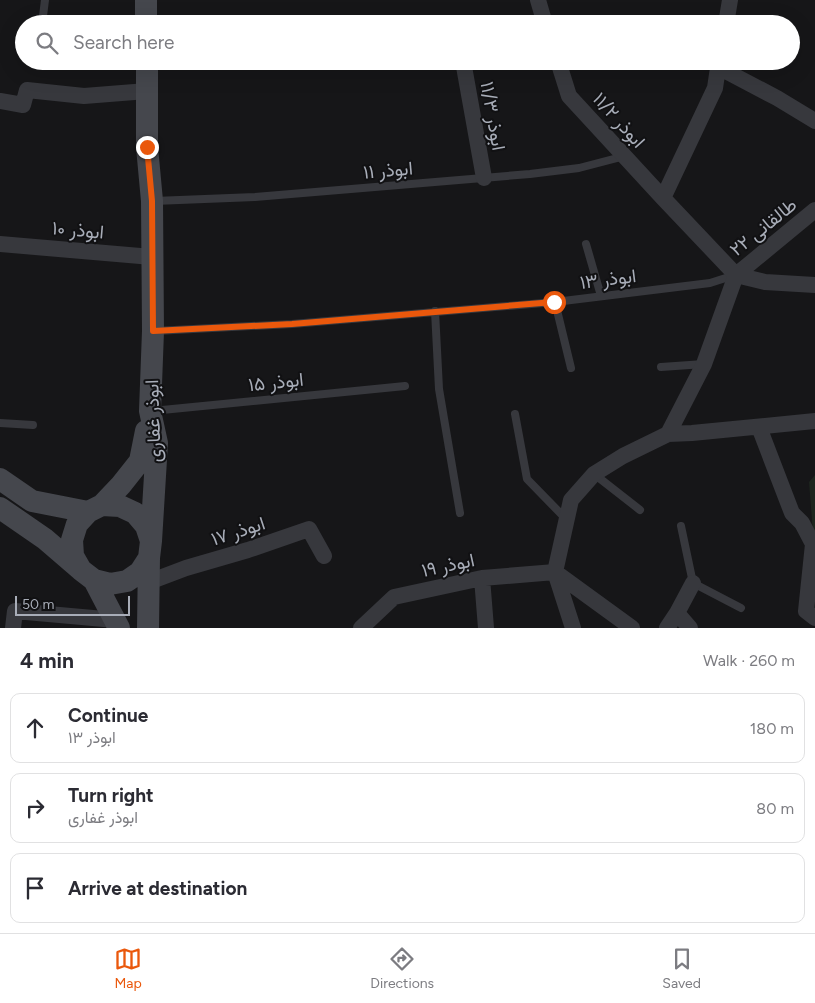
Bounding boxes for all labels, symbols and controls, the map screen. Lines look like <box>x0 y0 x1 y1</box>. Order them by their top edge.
search box <box>15 15 800 70</box>
icon: search <box>33 29 61 57</box>
text: Search here <box>73 31 175 54</box>
street label: ابوذر ۱۱/۳ <box>476 80 510 152</box>
street label: ابوذر ۱۱/۲ <box>588 87 650 153</box>
route end <box>136 136 159 159</box>
street label: ابوذر ۱۱ <box>362 156 414 184</box>
street label: طالقانی ۲۲ <box>725 193 801 261</box>
street label: ابوذر ۱۰ <box>51 216 105 244</box>
street label: ابوذر ۱۳ <box>578 264 638 294</box>
route start <box>543 291 566 314</box>
street label: ابوذر ۱۵ <box>247 368 305 396</box>
street label: ابوذر غفاری <box>140 379 166 463</box>
street label: ابوذر ۱۷ <box>208 511 268 551</box>
street label: ابوذر ۱۹ <box>419 548 477 582</box>
scale bar <box>15 593 130 616</box>
text: 50 m <box>22 596 54 613</box>
text: 4 min <box>20 648 74 673</box>
text: Walk · 260 m <box>703 651 795 670</box>
text: Continue <box>68 704 148 727</box>
icon: ahead <box>21 714 49 742</box>
text: 180 m <box>750 719 794 738</box>
text: ابوذر ۱۳ <box>68 728 116 747</box>
text: Turn right <box>68 784 154 807</box>
icon: right <box>21 794 49 822</box>
text: 80 m <box>756 799 794 818</box>
text: ابوذر غفاری <box>68 808 138 827</box>
icon: arrive <box>21 874 49 902</box>
text: Arrive at destination <box>68 877 247 900</box>
tab: Map <box>114 945 142 992</box>
tab: Directions <box>370 945 434 992</box>
tab: Saved <box>662 945 701 992</box>

